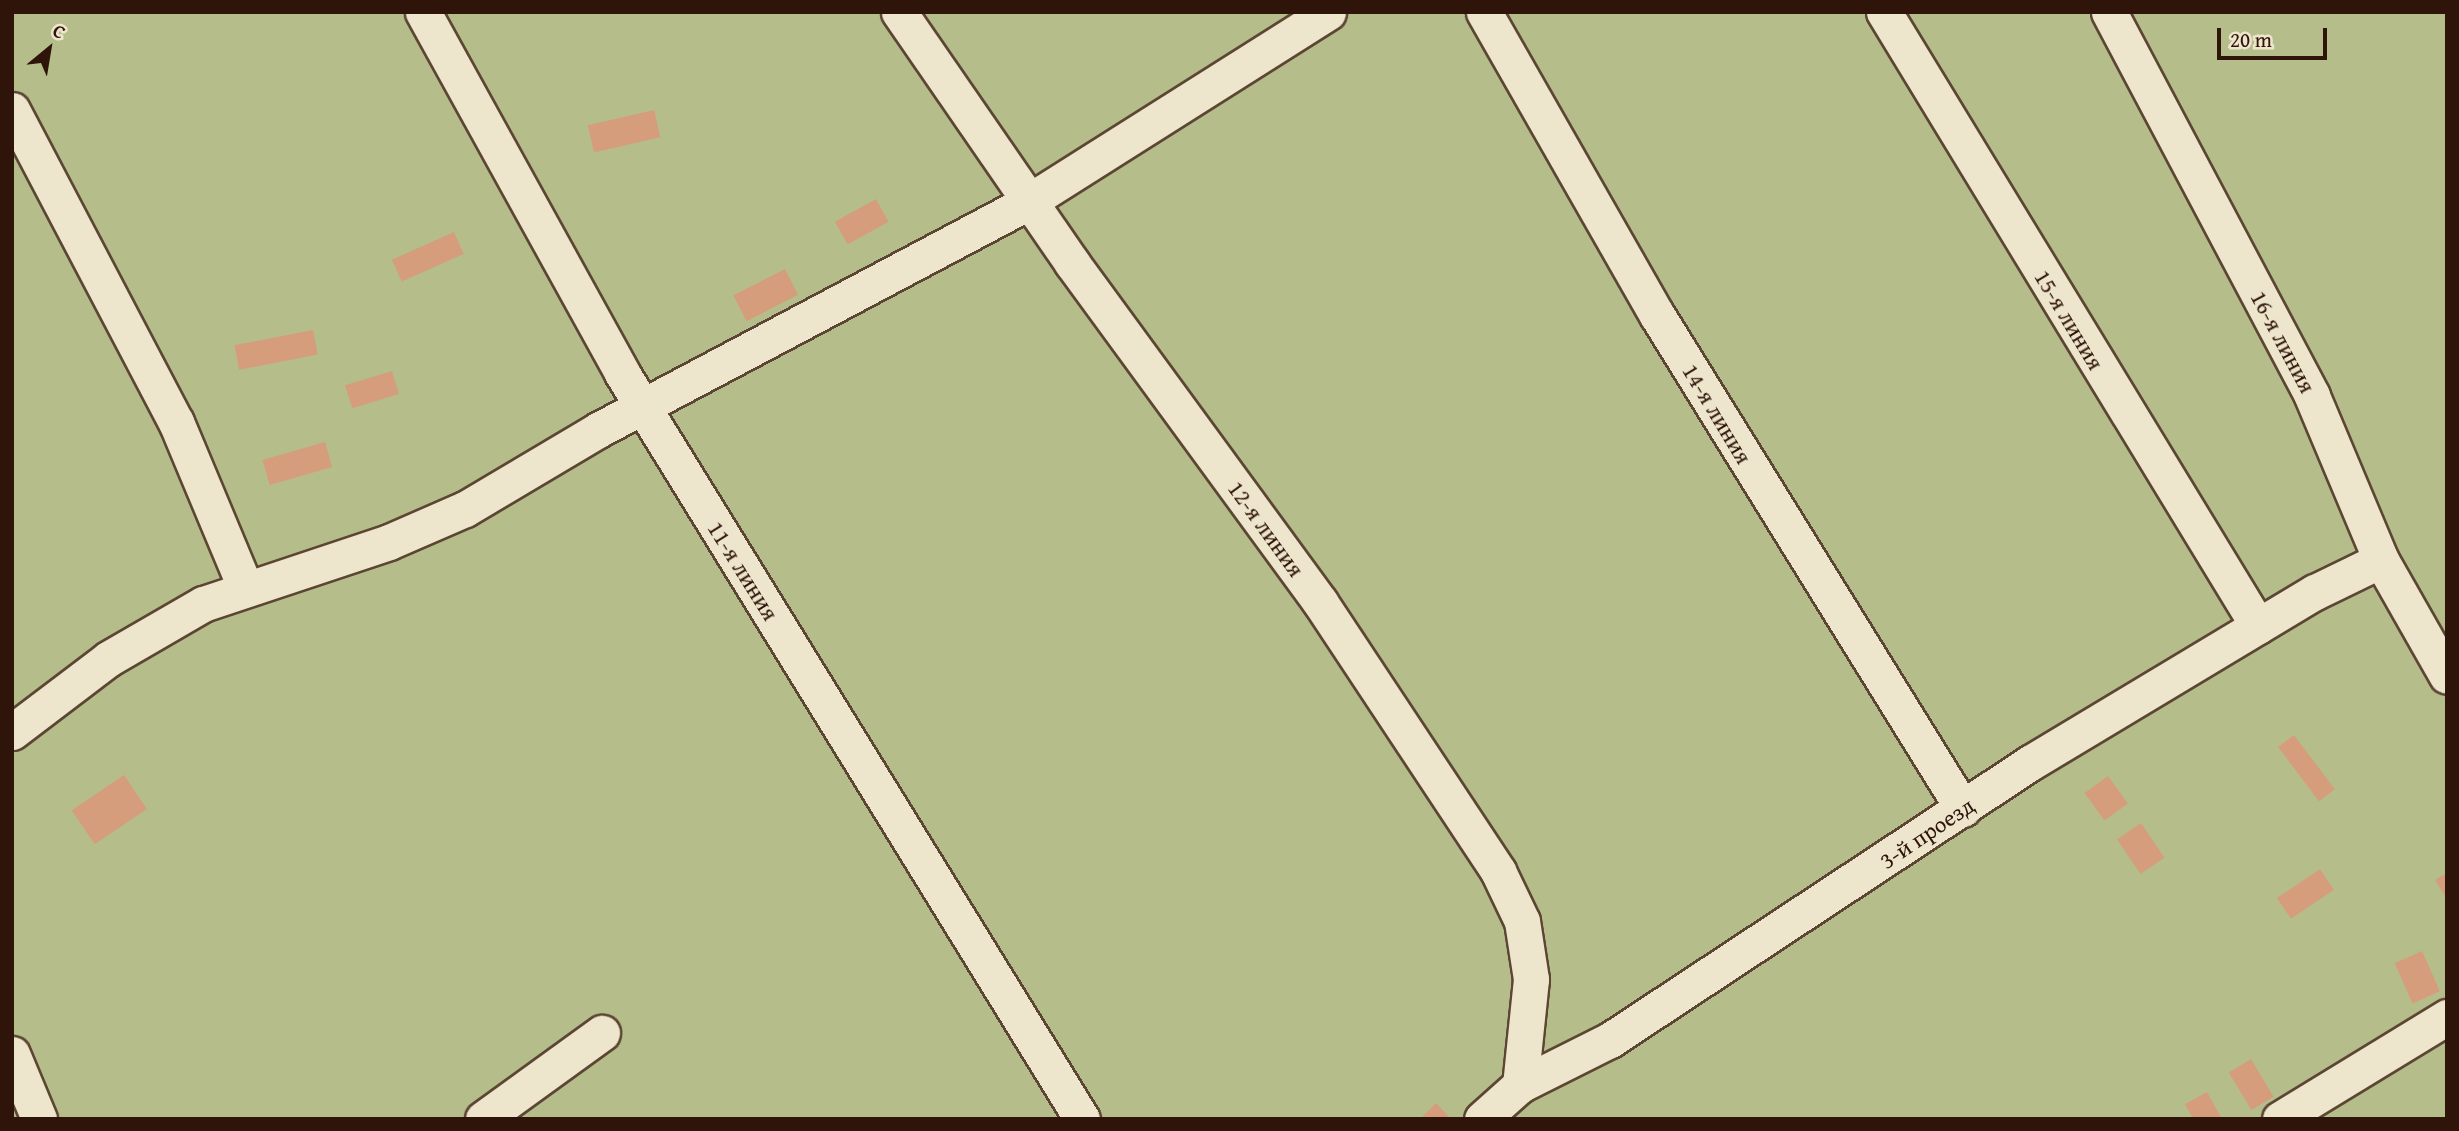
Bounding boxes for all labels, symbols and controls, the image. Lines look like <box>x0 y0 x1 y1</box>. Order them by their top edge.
north arrow <box>14 14 84 84</box>
scale bar <box>2221 14 2331 58</box>
text: С <box>48 16 71 46</box>
text: 20 m <box>2230 24 2272 55</box>
street label: 15-я линия <box>2028 265 2110 375</box>
street label: 16-я линия <box>2245 286 2321 398</box>
street label: 14-я линия <box>1676 359 1758 469</box>
street label: 12-я линия <box>1222 476 1310 582</box>
street label: 11-я линия <box>702 516 784 626</box>
street label: 3-й проезд <box>1874 791 1980 875</box>

